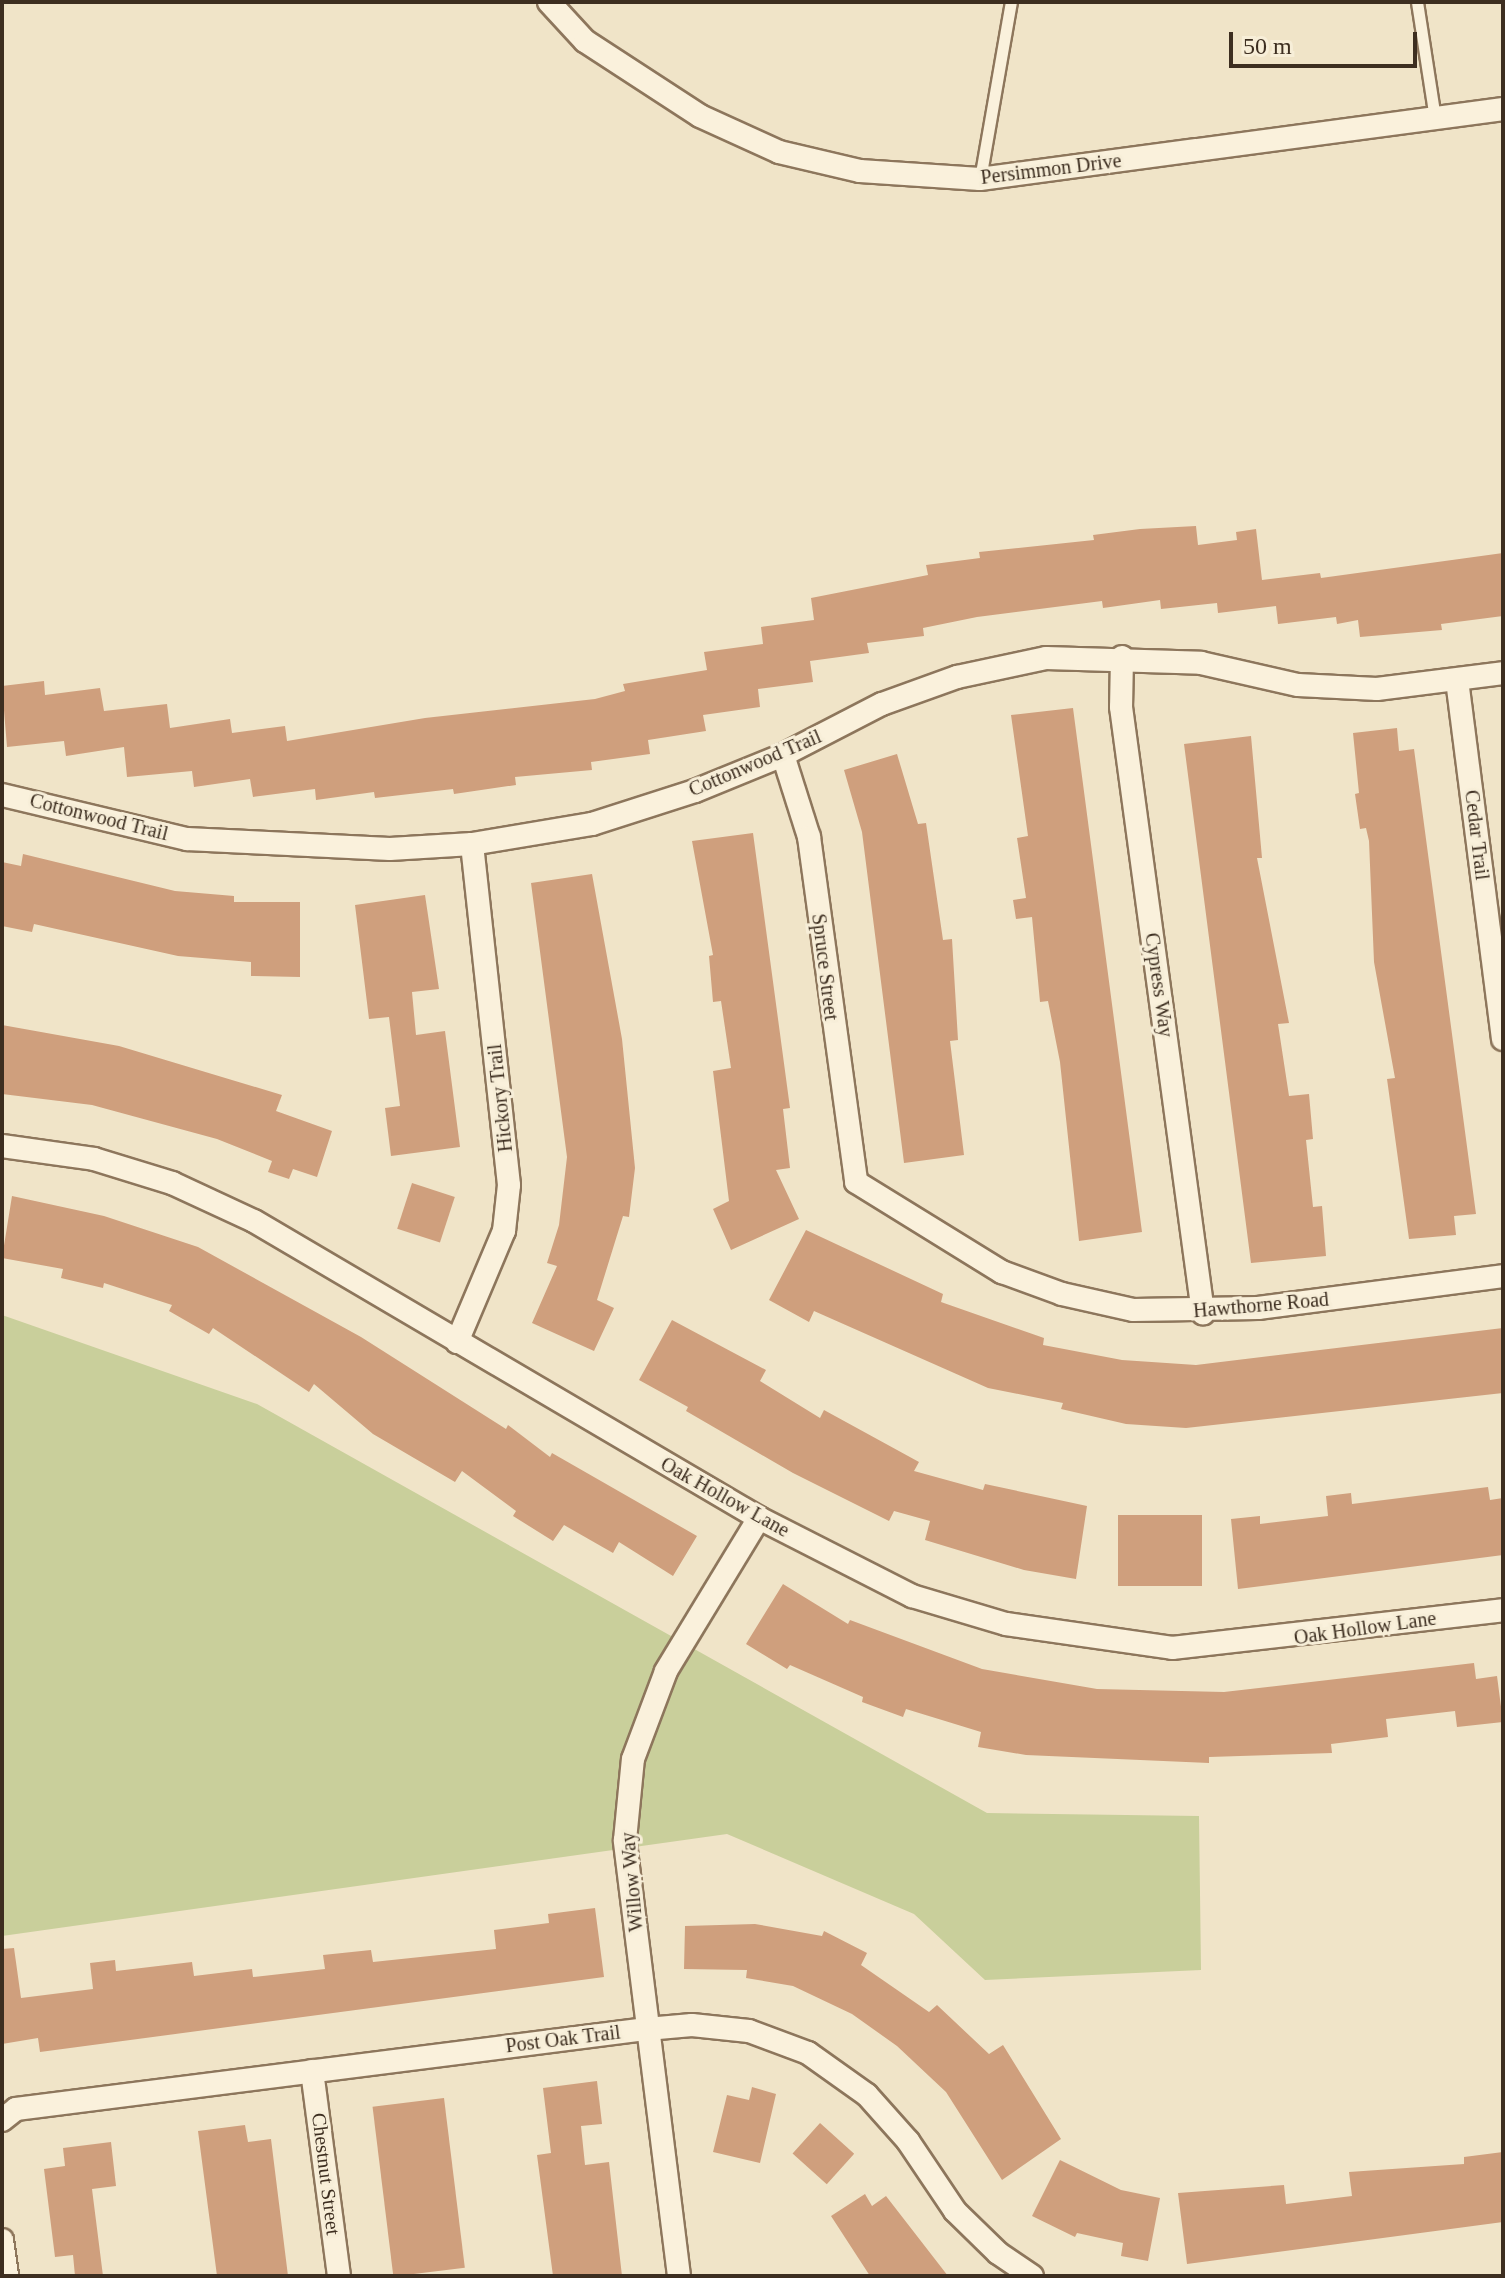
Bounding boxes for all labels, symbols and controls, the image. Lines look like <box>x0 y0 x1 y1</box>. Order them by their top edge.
scale bar <box>1233 16 1421 66</box>
text: 50 m <box>1243 33 1292 59</box>
street label: Persimmon Drive <box>979 148 1123 190</box>
street label: Cottonwood Trail <box>685 724 825 802</box>
street label: Cottonwood Trail <box>27 788 171 846</box>
street label: Cedar Trail <box>1460 788 1494 882</box>
street label: Spruce Street <box>807 912 843 1022</box>
street label: Cypress Way <box>1140 931 1178 1039</box>
street label: Hickory Trail <box>482 1043 518 1153</box>
street label: Hawthorne Road <box>1192 1287 1330 1323</box>
street label: Oak Hollow Lane <box>657 1452 793 1542</box>
street label: Oak Hollow Lane <box>1292 1606 1438 1650</box>
street label: Willow Way <box>616 1831 648 1933</box>
street label: Post Oak Trail <box>504 2020 622 2058</box>
street label: Chestnut Street <box>307 2112 345 2236</box>

